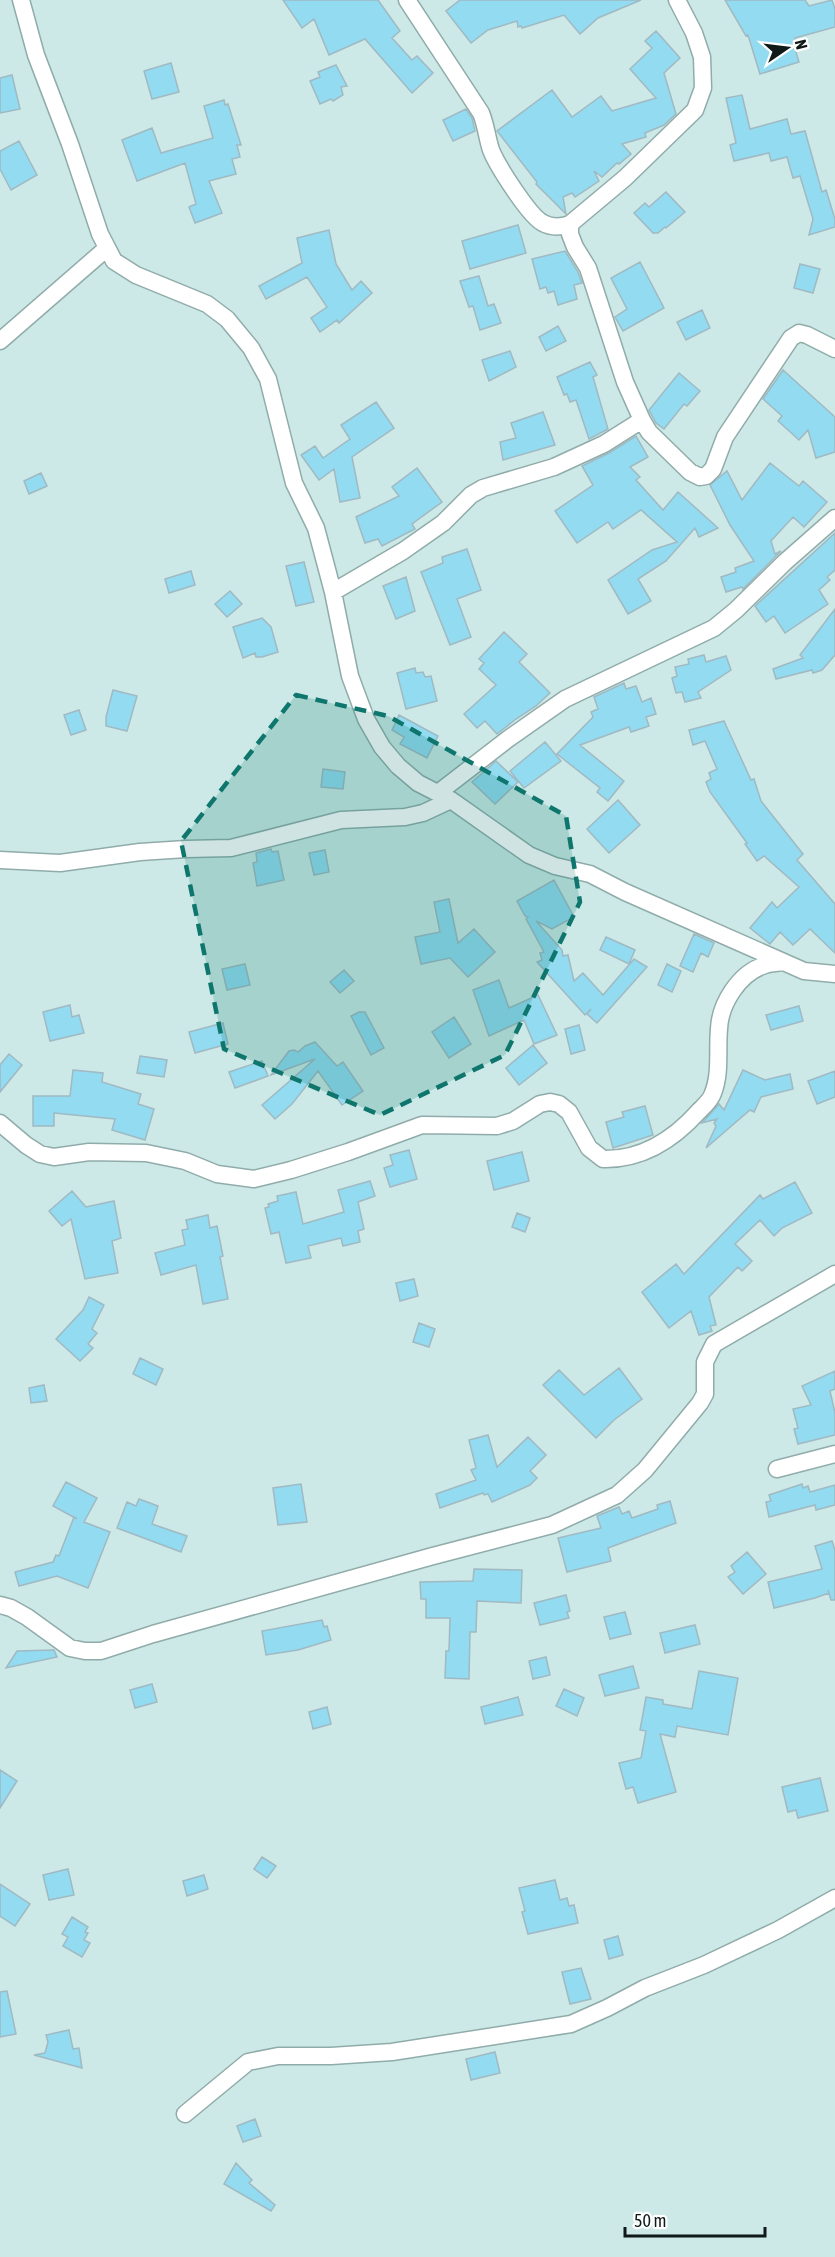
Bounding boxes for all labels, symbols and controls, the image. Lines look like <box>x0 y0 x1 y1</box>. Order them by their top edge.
north arrow <box>757 18 817 78</box>
text: N <box>792 38 811 51</box>
scale bar <box>625 2200 764 2238</box>
text: 50 m <box>634 2210 666 2231</box>

